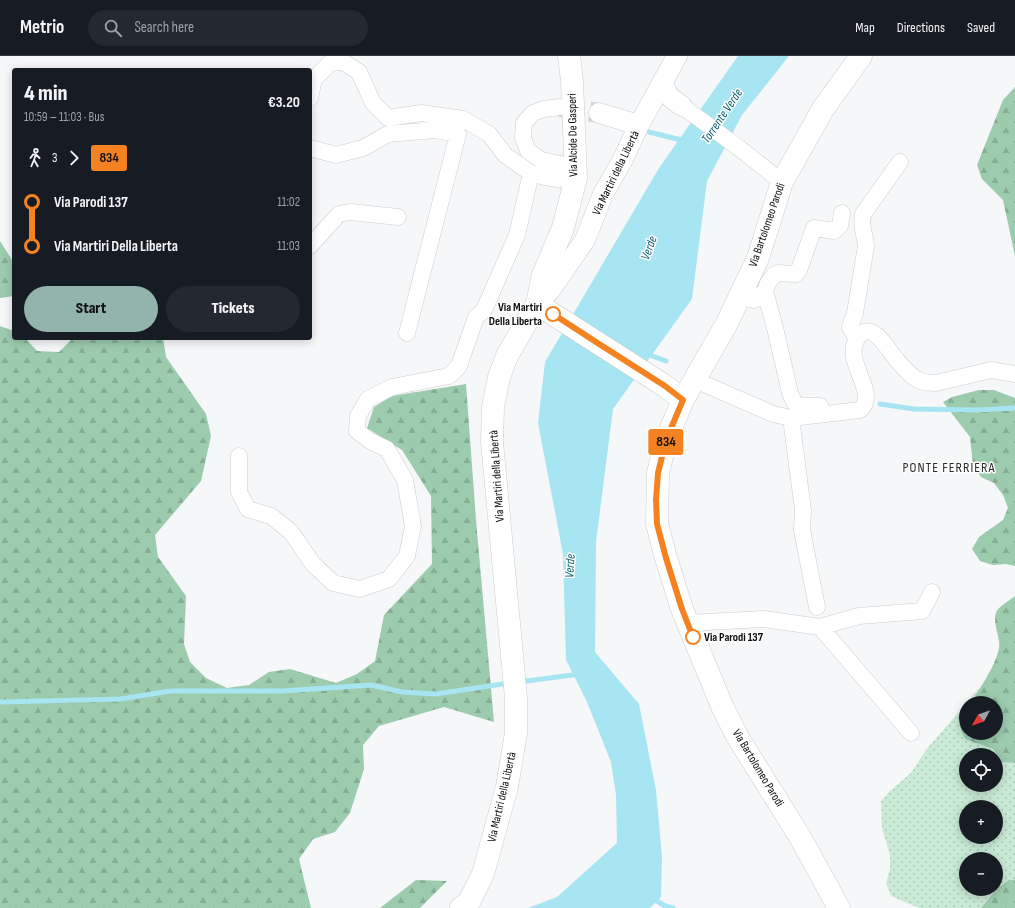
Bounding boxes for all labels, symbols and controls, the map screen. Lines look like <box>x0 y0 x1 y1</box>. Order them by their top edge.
search box <box>88 10 368 46</box>
text: Metrio <box>20 16 64 39</box>
icon: search <box>102 17 124 39</box>
text: Search here <box>134 18 194 37</box>
text: Map <box>855 19 875 36</box>
text: Directions <box>897 19 945 36</box>
text: Saved <box>967 19 995 36</box>
text: 4 min <box>24 80 68 107</box>
water label: Torrente Verde <box>698 86 746 146</box>
text: €3.20 <box>268 93 300 112</box>
street label: Via Alcide De Gasperi <box>565 93 581 177</box>
text: 10:59 – 11:03 · Bus <box>24 109 104 125</box>
street label: Via Martiri della Libertà <box>589 128 643 218</box>
icon: walk <box>24 147 46 169</box>
icon: forward <box>63 147 85 169</box>
text: 834 <box>99 149 119 166</box>
text: 3 <box>52 150 57 166</box>
street label: Via Bartolomeo Parodi <box>746 181 788 269</box>
text: Via Parodi 137 <box>54 193 128 212</box>
text: 11:02 <box>277 194 300 210</box>
water label: Verde <box>637 234 661 262</box>
text: Via Martiri Della Liberta <box>54 237 178 256</box>
text: 11:03 <box>277 238 300 254</box>
button: Start <box>24 286 158 332</box>
button: Tickets <box>166 286 300 332</box>
place label: Via Martiri Della Liberta <box>489 300 542 329</box>
marker: Via Martiri Della Liberta <box>545 306 561 322</box>
street label: Via Martiri della Libertà <box>486 429 508 522</box>
line badge: 834 <box>643 429 689 455</box>
text: 834 <box>656 433 676 450</box>
district label: PONTE FERRIERA <box>903 459 995 476</box>
water label: Verde <box>561 553 579 579</box>
marker: Via Parodi 137 <box>685 629 701 645</box>
place label: Via Parodi 137 <box>704 630 764 645</box>
north arrow <box>959 696 1003 740</box>
map controls <box>959 696 1003 896</box>
street label: Via Bartolomeo Parodi <box>729 726 787 810</box>
button: locate <box>959 748 1003 792</box>
street label: Via Martiri della Libertà <box>484 750 520 844</box>
button: + <box>959 800 1003 844</box>
button: − <box>959 852 1003 896</box>

